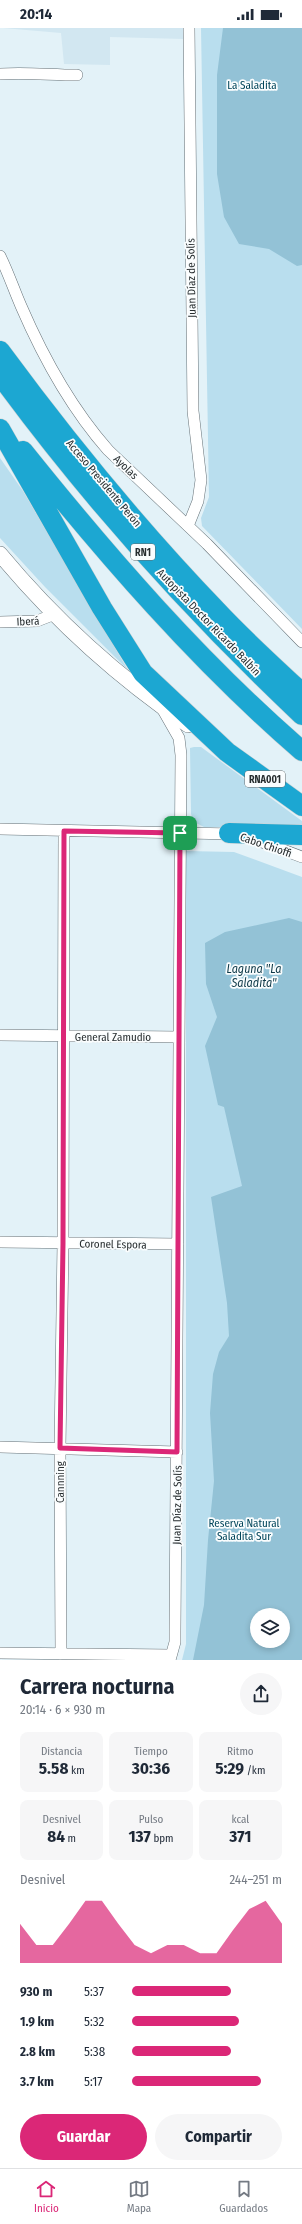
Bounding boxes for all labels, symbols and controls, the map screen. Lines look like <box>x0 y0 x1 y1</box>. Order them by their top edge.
text: 20:14 <box>20 5 52 23</box>
park label: La Saladita <box>227 79 277 92</box>
street label: Juan Díaz de Solís <box>184 238 199 318</box>
street label: Acceso Presidente Perón <box>63 437 144 530</box>
street label: Ayolas <box>111 453 141 482</box>
road number: RN1 <box>131 544 155 560</box>
street label: Autopista Doctor Ricardo Balbín <box>154 566 263 678</box>
street label: Iberá <box>16 614 40 629</box>
road number: RNA001 <box>245 771 285 787</box>
pin <box>163 816 197 850</box>
icon: arrive <box>169 822 191 844</box>
street label: Cabo Chioffi <box>238 831 294 860</box>
water label: Laguna "La Saladita" <box>227 962 281 990</box>
street label: General Zamudio <box>75 1031 151 1044</box>
street label: Coronel Espora <box>79 1237 147 1252</box>
street label: Cannning <box>54 1460 67 1503</box>
street label: Juan Díaz de Solís <box>170 1465 185 1545</box>
park label: Reserva Natural Saladita Sur <box>208 1517 280 1543</box>
map controls <box>250 1608 290 1648</box>
button: layers <box>250 1608 290 1648</box>
text: Carrera nocturna <box>20 1673 174 1700</box>
button: share <box>240 1673 282 1715</box>
text: 20:14 · 6 × 930 m <box>20 1702 105 1717</box>
text: Distancia <box>41 1745 82 1758</box>
text: Tiempo <box>134 1745 168 1758</box>
text: Ritmo <box>227 1745 254 1758</box>
text: 5.58 <box>39 1758 68 1779</box>
text: 30:36 <box>132 1758 170 1779</box>
text: 5:29 <box>215 1758 244 1779</box>
text: km <box>68 1764 85 1777</box>
text: /km <box>244 1764 265 1777</box>
text: Desnivel <box>43 1813 81 1826</box>
text: Pulso <box>139 1813 163 1826</box>
text: kcal <box>231 1813 249 1826</box>
text: 84 <box>47 1826 65 1847</box>
text: 137 <box>128 1826 151 1847</box>
text: 371 <box>229 1826 251 1847</box>
text: m <box>65 1832 76 1845</box>
text: bpm <box>151 1832 174 1845</box>
text: Desnivel <box>20 1872 65 1887</box>
text: 244–251 m <box>229 1872 282 1887</box>
text: 930 m <box>20 1984 52 1999</box>
text: 5:37 <box>84 1984 104 1999</box>
text: 1.9 km <box>20 2014 54 2029</box>
text: 5:32 <box>84 2014 104 2029</box>
text: 2.8 km <box>20 2044 55 2059</box>
text: 5:38 <box>84 2044 105 2059</box>
text: 3.7 km <box>20 2074 54 2089</box>
text: 5:17 <box>84 2074 103 2089</box>
button: Guardar <box>20 2114 147 2160</box>
button: Compartir <box>155 2114 282 2160</box>
tab: Inicio <box>34 2178 59 2215</box>
tab: Mapa <box>127 2178 151 2215</box>
tab: Guardados <box>219 2178 268 2215</box>

